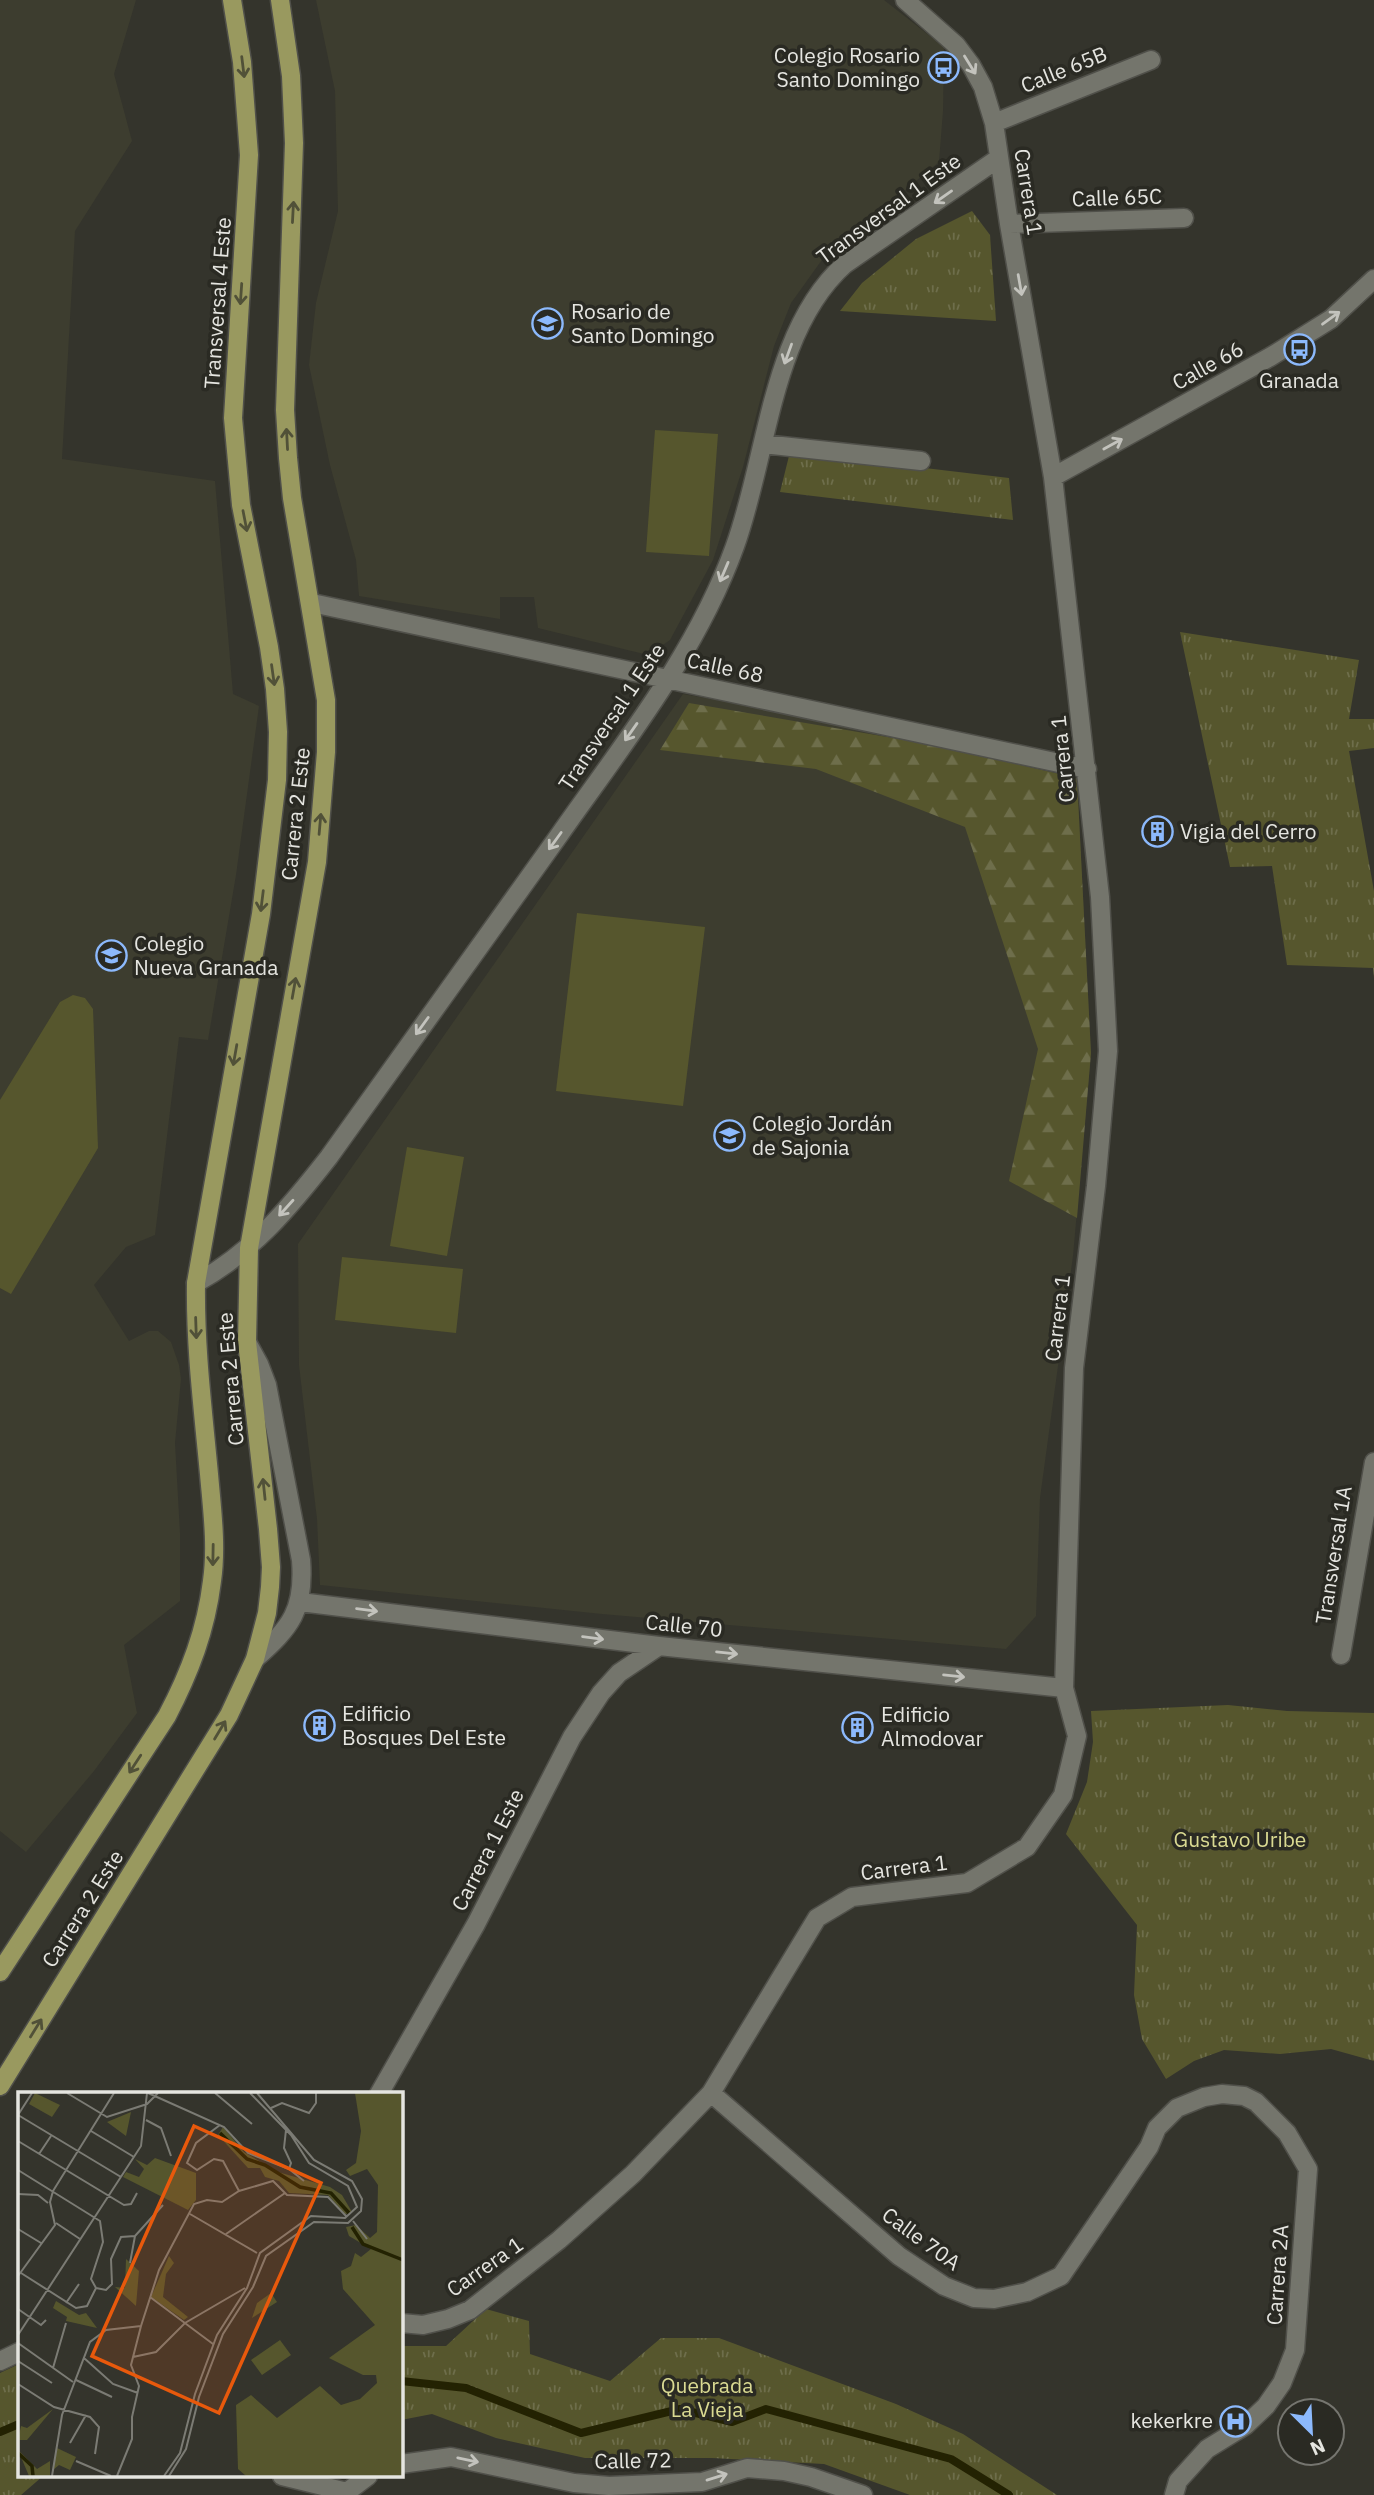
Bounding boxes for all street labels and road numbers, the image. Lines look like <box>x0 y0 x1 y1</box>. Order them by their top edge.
street label: Calle 65B <box>1016 39 1111 99</box>
street label: Transversal 1 Este <box>811 146 966 270</box>
street label: Carrera 1 <box>1008 146 1050 237</box>
street label: Calle 65C <box>1071 181 1163 213</box>
street label: Transversal 4 Este <box>197 216 237 390</box>
street label: Calle 66 <box>1167 334 1248 396</box>
street label: Transversal 1 Este <box>551 637 671 796</box>
street label: Calle 68 <box>685 645 766 689</box>
street label: Carrera 1 <box>1044 714 1081 804</box>
street label: Carrera 2 Este <box>274 746 316 882</box>
street label: Carrera 1 <box>1038 1273 1076 1363</box>
street label: Carrera 2 Este <box>210 1311 250 1447</box>
street label: Transversal 1A <box>1308 1484 1358 1626</box>
street label: Calle 70 <box>644 1607 724 1643</box>
street label: Carrera 1 Este <box>444 1784 530 1915</box>
street label: Carrera 2 Este <box>35 1844 129 1973</box>
street label: Carrera 1 <box>859 1848 949 1886</box>
street label: Calle 70A <box>877 2200 967 2276</box>
street label: Carrera 2A <box>1260 2224 1294 2326</box>
street label: Carrera 1 <box>441 2230 528 2303</box>
street label: Calle 72 <box>594 2445 672 2475</box>

